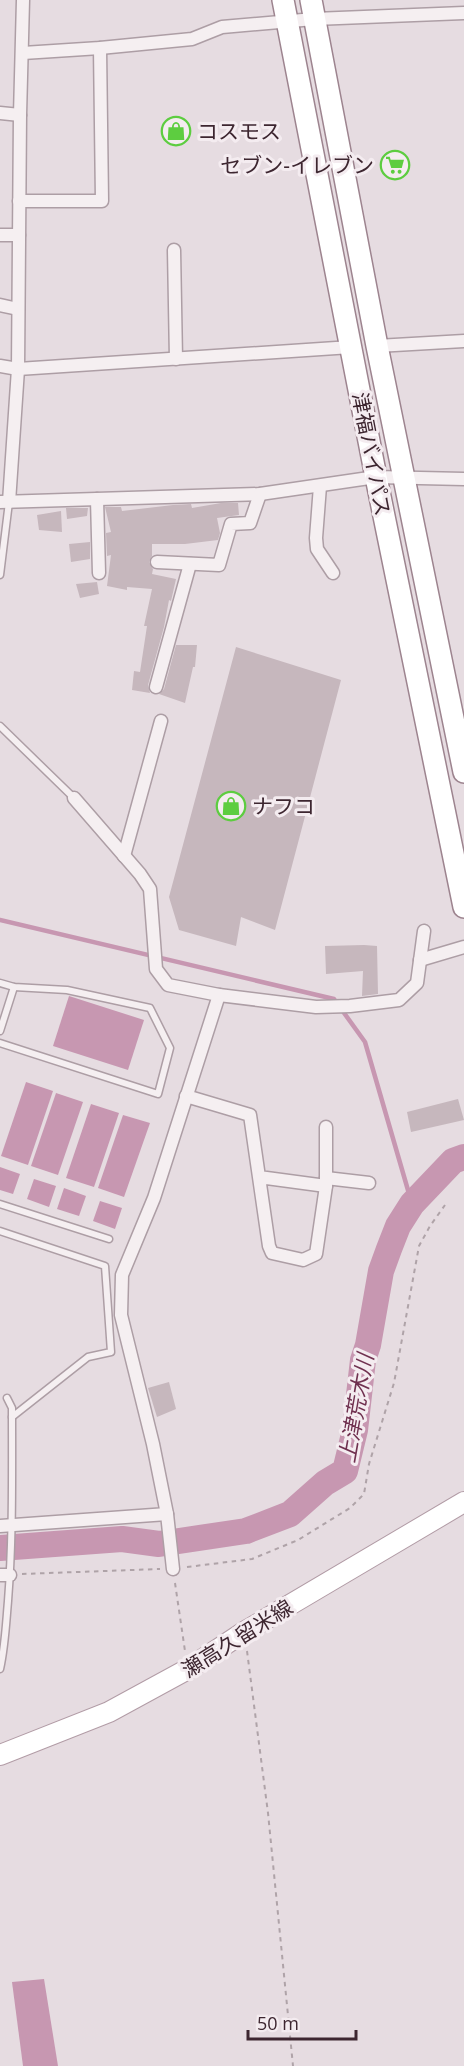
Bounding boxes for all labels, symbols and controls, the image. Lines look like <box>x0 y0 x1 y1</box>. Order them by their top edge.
shop icon: コスモス <box>160 115 192 147</box>
place label: コスモス <box>197 117 281 145</box>
supermarket icon: セブン-イレブン <box>379 149 411 181</box>
place label: セブン-イレブン <box>220 151 374 179</box>
street label: 津福バイパス <box>346 390 398 518</box>
shop icon: ナフコ <box>215 790 247 822</box>
place label: ナフコ <box>252 792 315 820</box>
water label: 上津荒木川 <box>331 1349 380 1465</box>
street label: 瀬高久留米線 <box>176 1593 298 1683</box>
scale bar <box>248 2003 356 2041</box>
text: 50 m <box>257 2011 299 2035</box>

